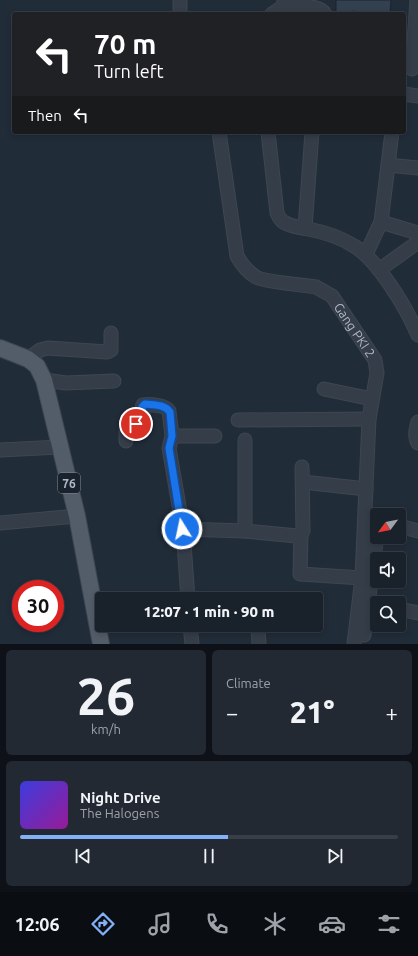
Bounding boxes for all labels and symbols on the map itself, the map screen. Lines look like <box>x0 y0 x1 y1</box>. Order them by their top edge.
street label: Gang PKI 2 <box>331 300 378 360</box>
pin <box>119 407 153 441</box>
road number: 76 <box>58 473 80 493</box>
position arrow <box>161 508 203 550</box>
north arrow <box>370 508 406 544</box>
speed limit sign: 30 <box>12 580 64 632</box>

